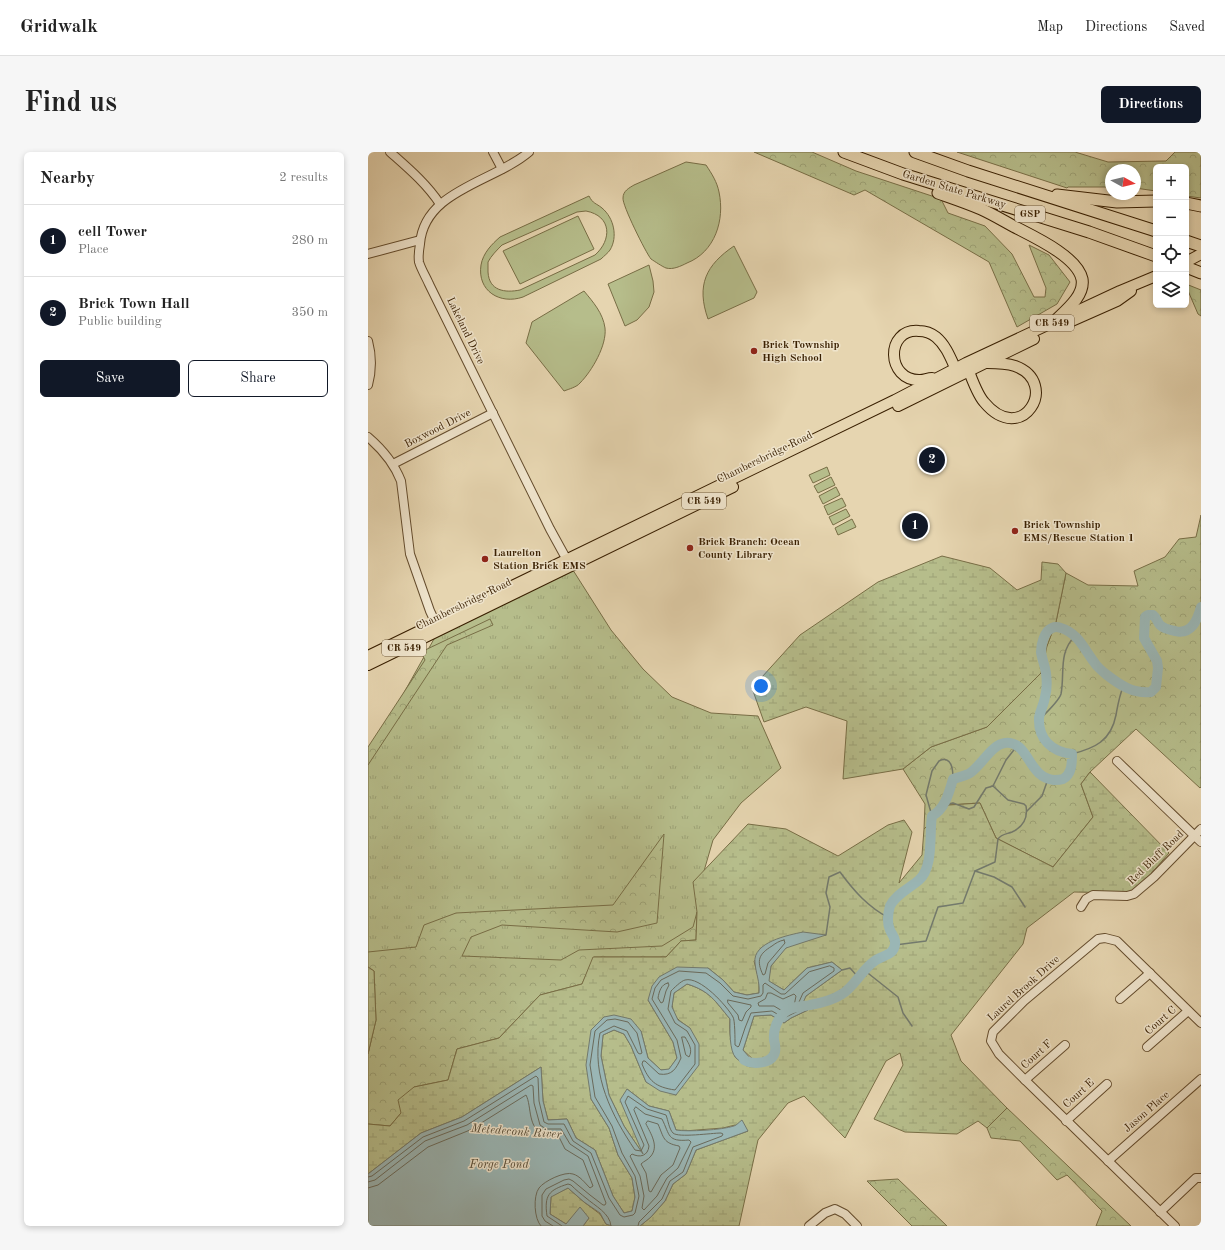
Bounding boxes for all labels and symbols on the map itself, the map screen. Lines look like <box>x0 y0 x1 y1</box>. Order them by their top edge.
north arrow <box>1105 164 1141 200</box>
street label: Garden State Parkway <box>901 169 1007 211</box>
road number: GSP <box>1015 206 1045 222</box>
street label: Lakeland Drive <box>444 296 486 366</box>
road number: CR 549 <box>1030 315 1074 331</box>
place label: Brick Township High School <box>762 340 840 364</box>
marker: Brick Township High School <box>749 346 759 356</box>
street label: Boxwood Drive <box>403 408 473 450</box>
street label: Chambersbridge Road <box>715 430 815 486</box>
pin: 2 <box>919 445 945 475</box>
road number: CR 549 <box>682 493 726 509</box>
pin: 1 <box>902 511 928 541</box>
place label: Brick Township EMS/Rescue Station 1 <box>1023 520 1134 544</box>
marker: Brick Township EMS/Rescue Station 1 <box>1010 526 1020 536</box>
place label: Brick Branch: Ocean County Library <box>698 537 800 561</box>
marker: Brick Branch: Ocean County Library <box>685 543 695 553</box>
place label: Laurelton Station Brick EMS <box>493 548 586 572</box>
marker: Laurelton Station Brick EMS <box>480 554 490 564</box>
street label: Chambersbridge Road <box>414 577 514 633</box>
road number: CR 549 <box>382 640 426 656</box>
your location <box>751 676 771 696</box>
street label: Red Bluff Road <box>1126 828 1186 887</box>
street label: Laurel Brook Drive <box>986 954 1062 1024</box>
street label: Court C <box>1143 1005 1179 1037</box>
street label: Court F <box>1019 1038 1055 1072</box>
street label: Court E <box>1061 1077 1097 1111</box>
street label: Jason Place <box>1122 1089 1172 1135</box>
water label: Metedeconk River <box>469 1123 563 1141</box>
water label: Forge Pond <box>468 1159 529 1171</box>

